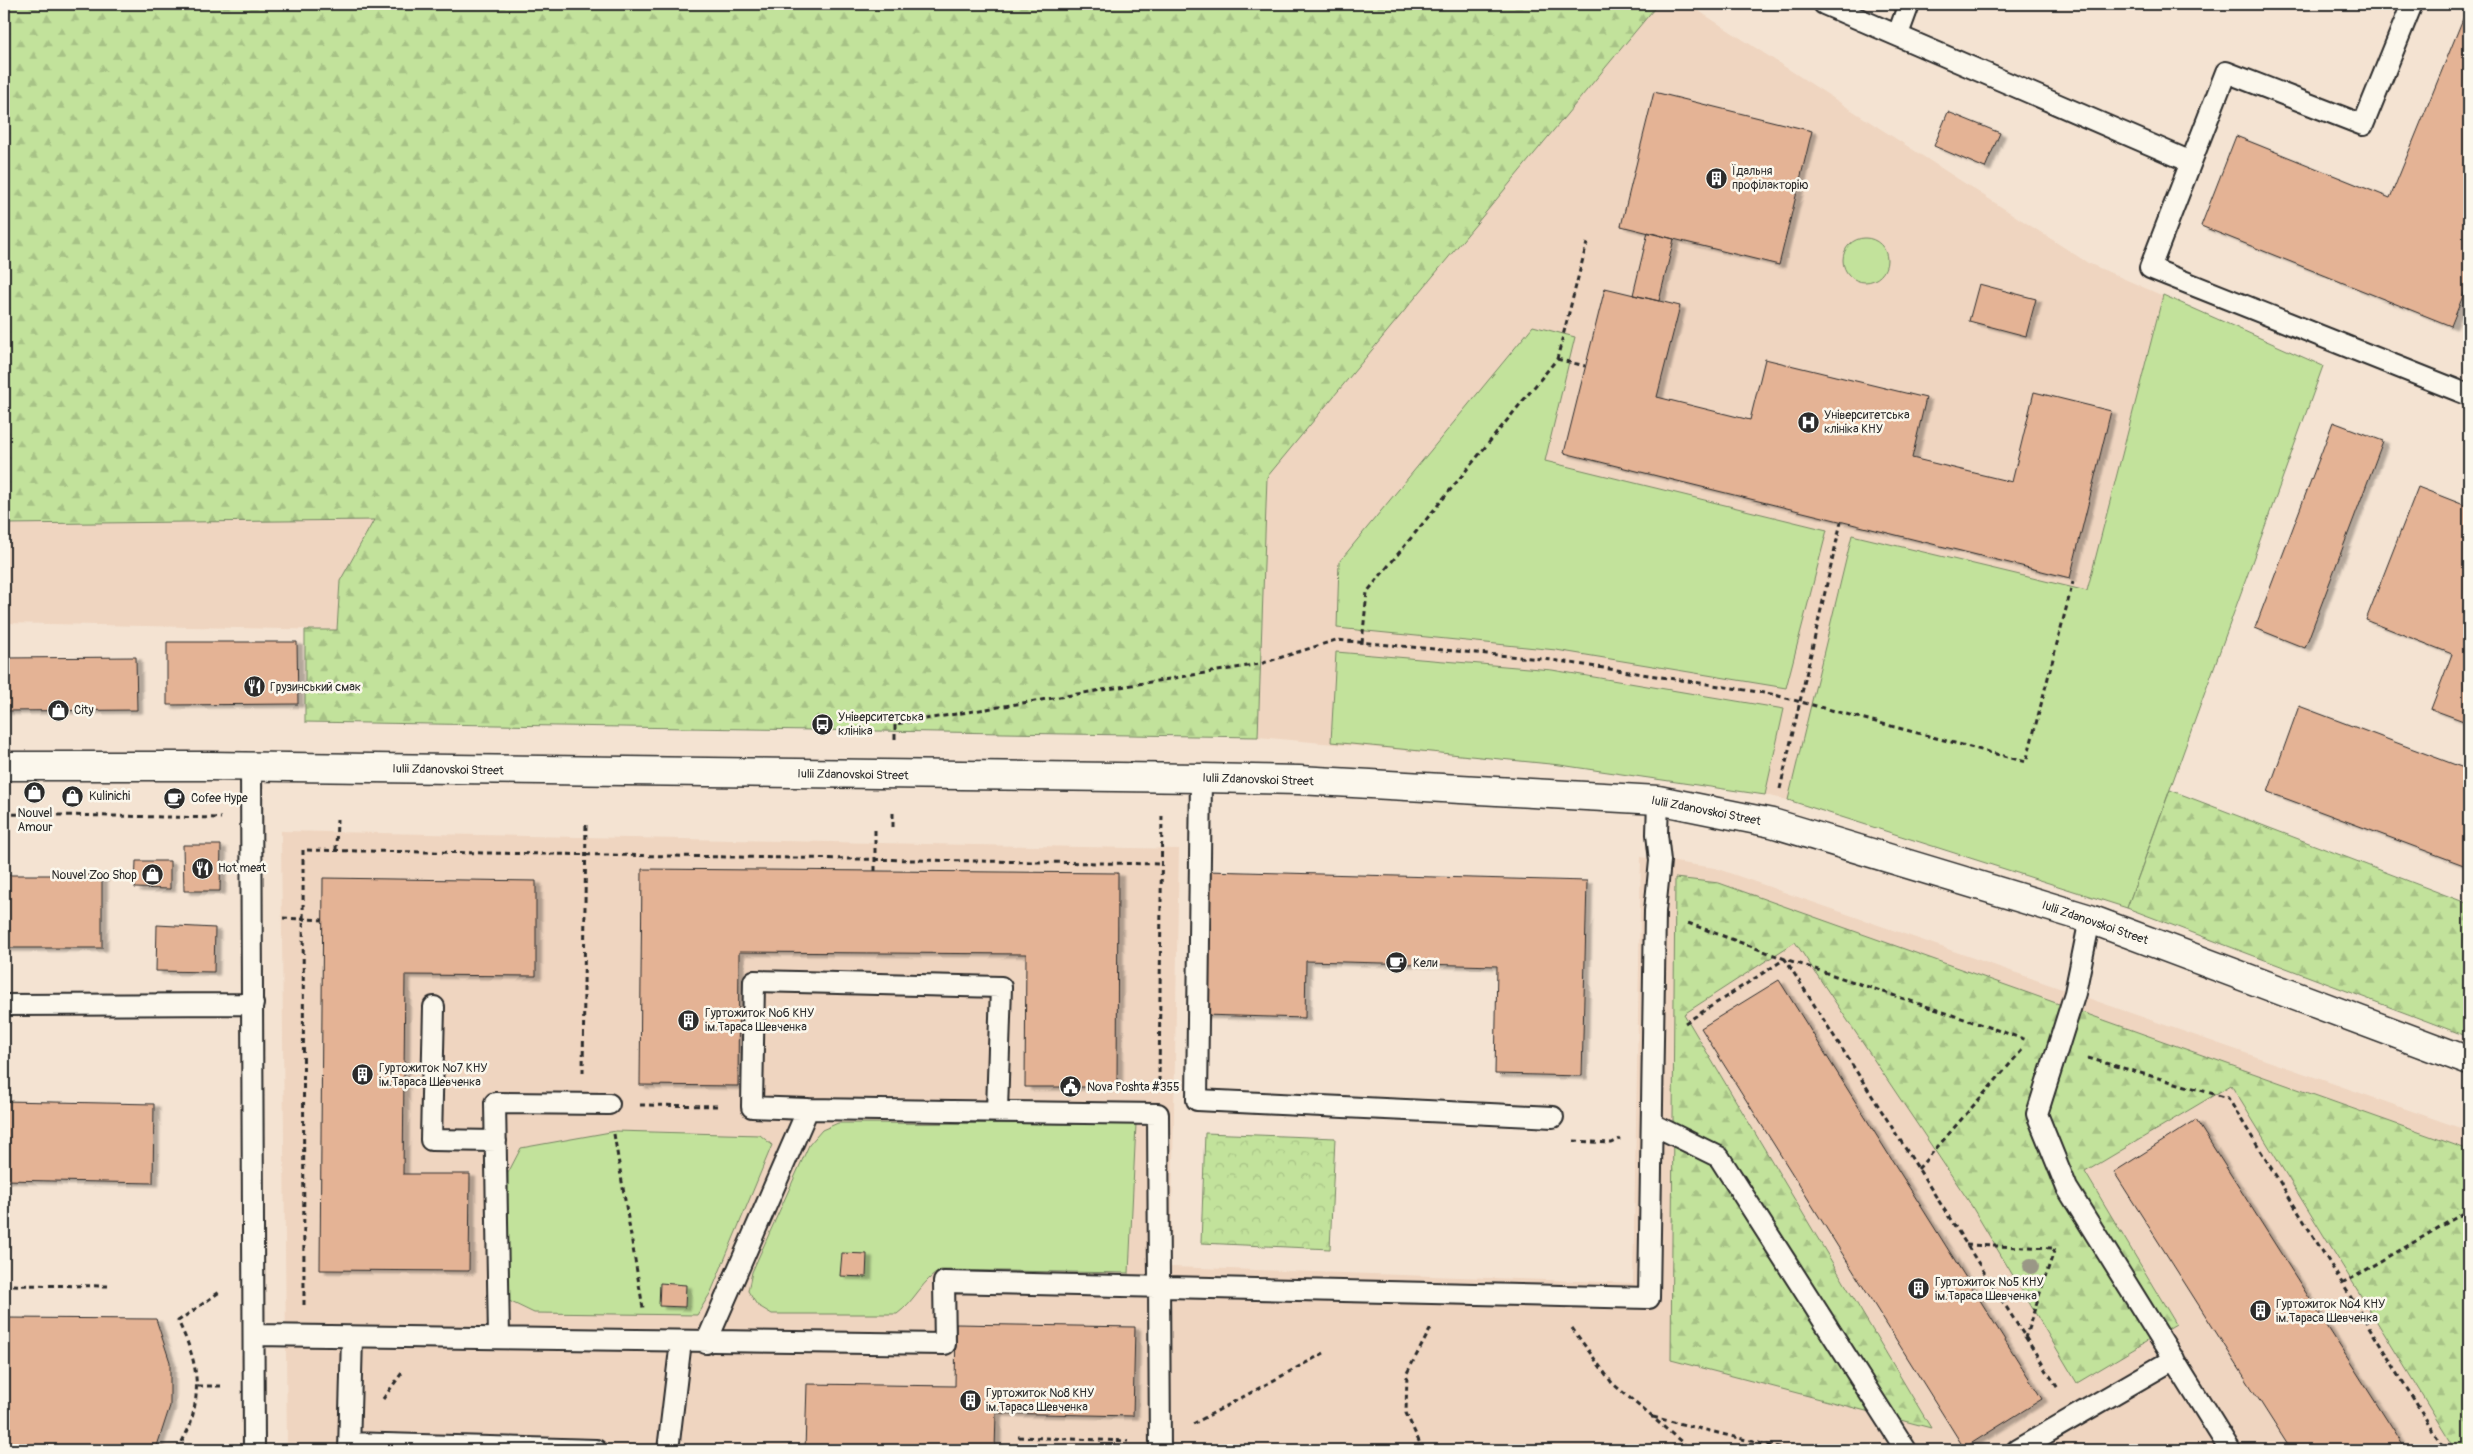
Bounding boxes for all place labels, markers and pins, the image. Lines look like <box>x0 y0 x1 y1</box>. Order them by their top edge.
place label: Їдальня профілакторію <box>1732 163 1809 193</box>
building icon: Їдальня профілакторію <box>1704 166 1728 190</box>
place label: Університетська клініка КНУ <box>1824 408 1910 437</box>
hospital icon: Університетська клініка КНУ <box>1796 410 1820 434</box>
restaurant icon: Грузинський смак <box>242 675 266 699</box>
place label: Грузинський смак <box>270 680 361 695</box>
shop icon: City <box>46 698 70 722</box>
place label: City <box>74 703 94 718</box>
place label: Університетська клініка <box>838 710 924 739</box>
bus stop icon: Університетська клініка <box>810 712 834 736</box>
shop icon: Nouvel Amour <box>23 780 47 804</box>
shop icon: Kulinichi <box>61 784 85 808</box>
cafe icon: Cofee Hype <box>163 786 187 810</box>
place label: Kulinichi <box>89 789 130 804</box>
place label: Cofee Hype <box>191 791 248 806</box>
place label: Nouvel Amour <box>18 806 53 835</box>
restaurant icon: Hot meat <box>190 856 214 880</box>
place label: Hot meat <box>218 861 266 876</box>
shop icon: Nouvel Zoo Shop <box>141 863 165 887</box>
place label: Nouvel Zoo Shop <box>52 868 137 883</box>
cafe icon: Кели <box>1385 951 1409 975</box>
place label: Кели <box>1413 956 1438 971</box>
place label: Гуртожиток №6 КНУ ім.Тараса Шевченка <box>705 1006 814 1035</box>
building icon: Гуртожиток №6 КНУ ім.Тараса Шевченка <box>677 1008 701 1032</box>
place label: Гуртожиток №7 КНУ ім.Тараса Шевченка <box>379 1061 487 1090</box>
building icon: Гуртожиток №7 КНУ ім.Тараса Шевченка <box>351 1063 375 1087</box>
public building icon: Nova Poshta #355 <box>1059 1075 1083 1099</box>
place label: Nova Poshta #355 <box>1087 1080 1179 1095</box>
place label: Гуртожиток №5 КНУ ім.Тараса Шевченка <box>1935 1275 2044 1304</box>
building icon: Гуртожиток №5 КНУ ім.Тараса Шевченка <box>1907 1277 1931 1301</box>
place label: Гуртожиток №4 КНУ ім.Тараса Шевченка <box>2276 1297 2385 1326</box>
building icon: Гуртожиток №4 КНУ ім.Тараса Шевченка <box>2248 1299 2272 1323</box>
place label: Гуртожиток №8 КНУ ім.Тараса Шевченка <box>986 1386 1094 1415</box>
building icon: Гуртожиток №8 КНУ ім.Тараса Шевченка <box>958 1388 982 1412</box>

